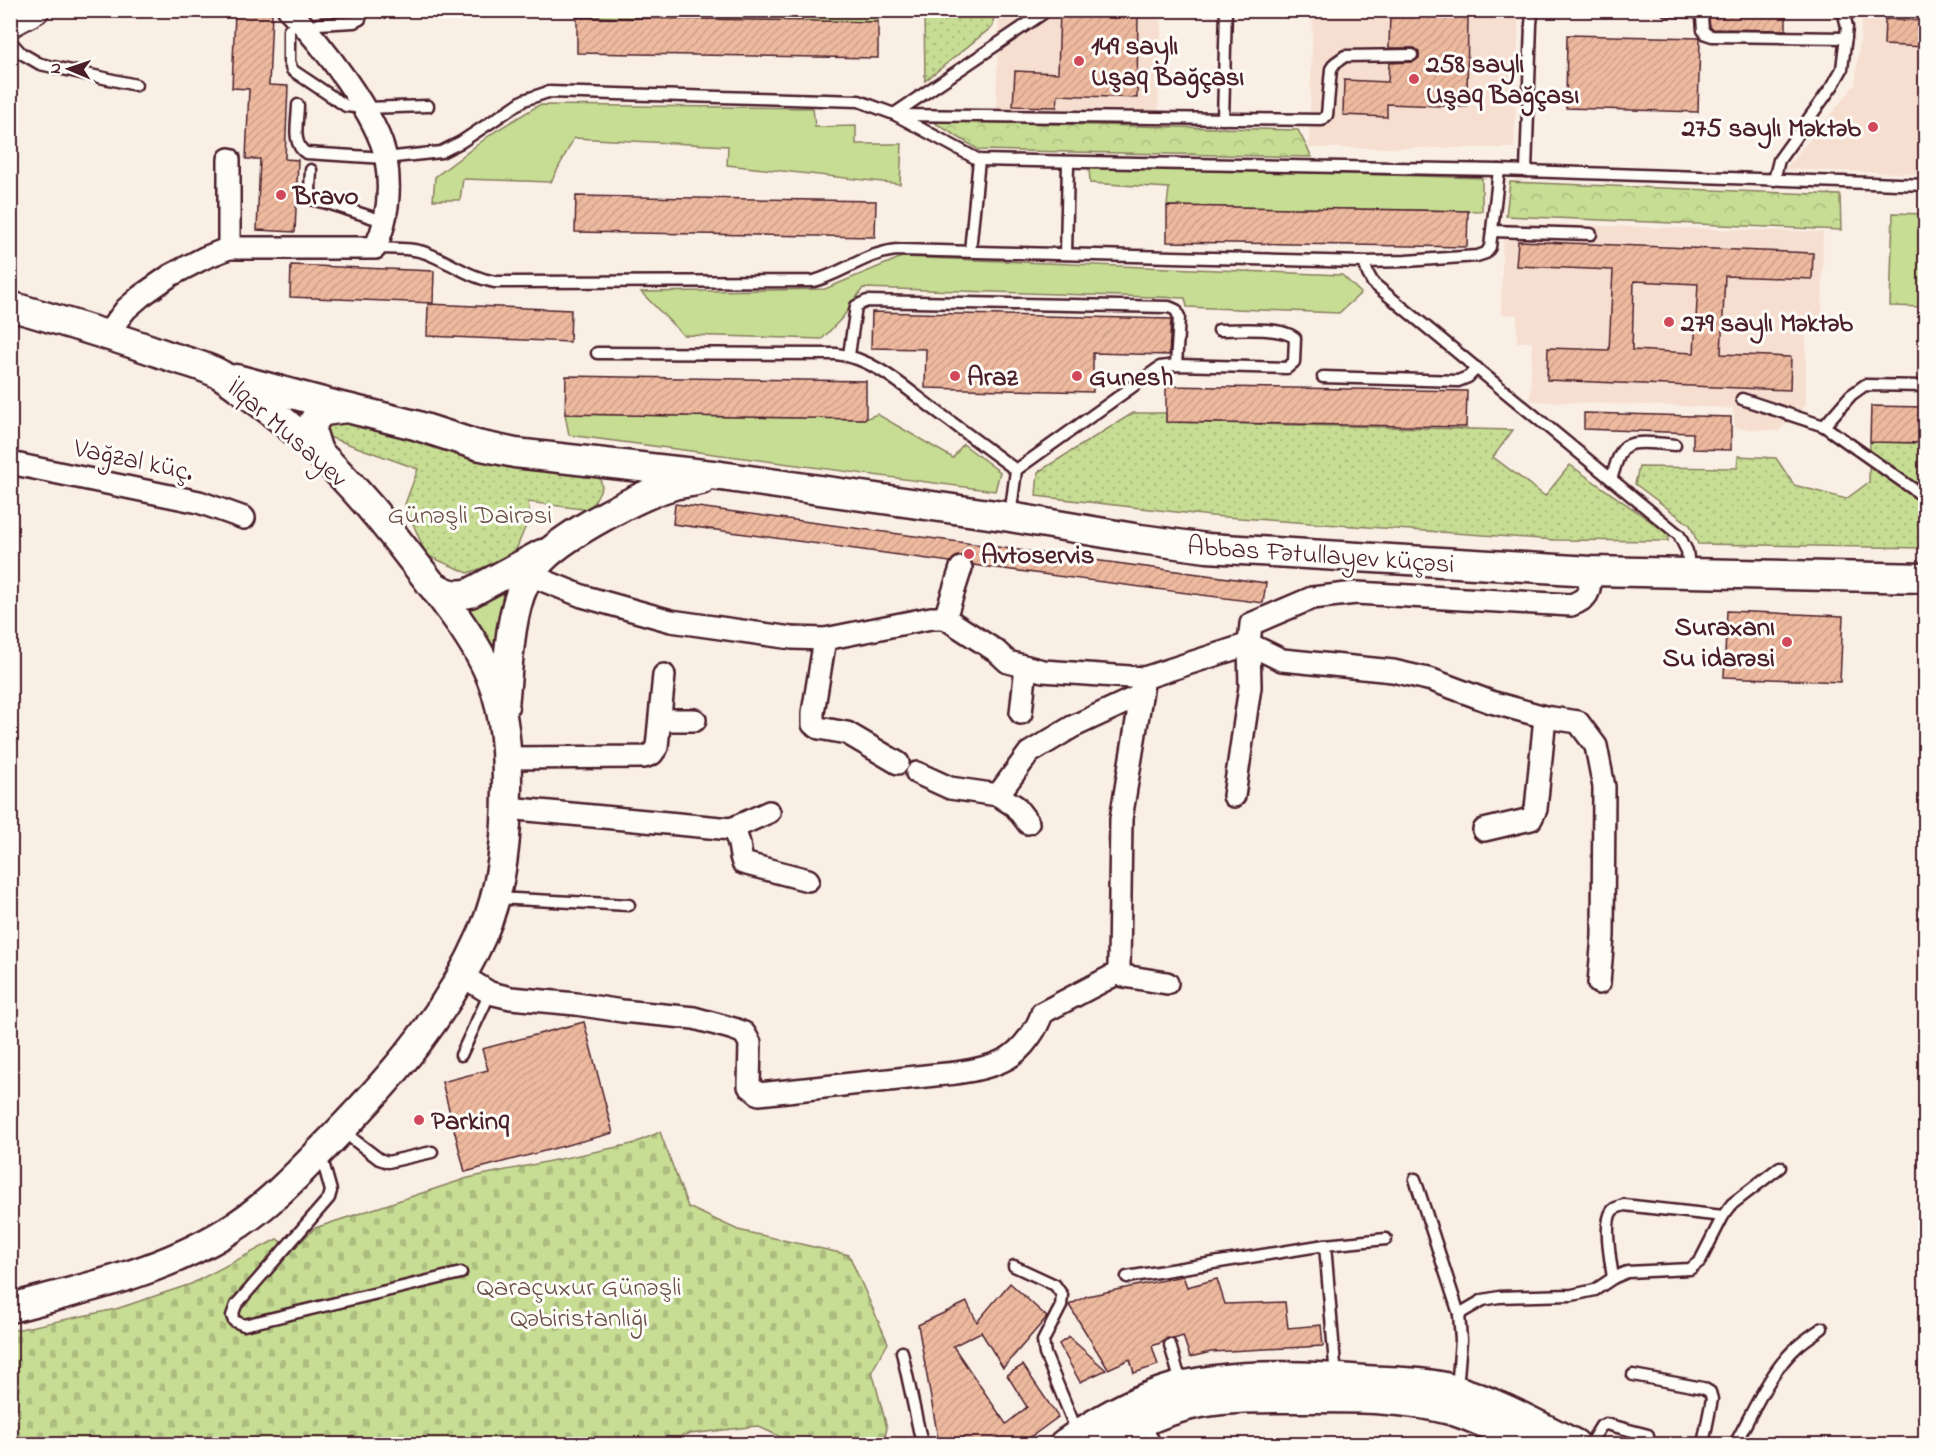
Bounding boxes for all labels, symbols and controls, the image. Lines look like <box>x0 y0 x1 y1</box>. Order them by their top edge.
place label: 149 saylı Uşaq Bağçası <box>1091 28 1245 99</box>
north arrow <box>39 39 99 99</box>
place label: 258 saylı Uşaq Bağçası <box>1425 46 1580 117</box>
marker: 149 saylı Uşaq Bağçası <box>1072 54 1086 68</box>
text: N <box>44 63 68 74</box>
marker: 258 saylı Uşaq Bağçası <box>1407 72 1421 86</box>
place label: 275 saylı Məktəb <box>1681 110 1862 149</box>
marker: 275 saylı Məktəb <box>1866 120 1880 134</box>
place label: Bravo <box>291 178 359 217</box>
marker: Bravo <box>274 188 288 202</box>
place label: 279 saylı Məktəb <box>1680 305 1854 344</box>
marker: 279 saylı Məktəb <box>1662 315 1676 329</box>
place label: Araz <box>967 359 1019 398</box>
place label: Gunesh <box>1089 359 1173 398</box>
marker: Araz <box>948 369 962 383</box>
marker: Gunesh <box>1070 369 1084 383</box>
street label: İlqar Musayev <box>217 370 356 498</box>
street label: Vağzal küç. <box>69 430 197 493</box>
park label: Günəşli Dairəsi <box>388 497 552 536</box>
street label: Abbas Fətullayev küçəsi <box>1186 528 1456 585</box>
place label: Avtoservis <box>981 537 1094 576</box>
marker: Avtoservis <box>962 547 976 561</box>
place label: Suraxanı Su idarəsi <box>1662 609 1775 679</box>
marker: Suraxanı Su idarəsi <box>1780 635 1794 649</box>
place label: Parkinq <box>431 1103 510 1142</box>
marker: Parkinq <box>412 1113 426 1127</box>
park label: Qaraçuxur Günəşli Qəbiristanlığı <box>476 1269 682 1339</box>

